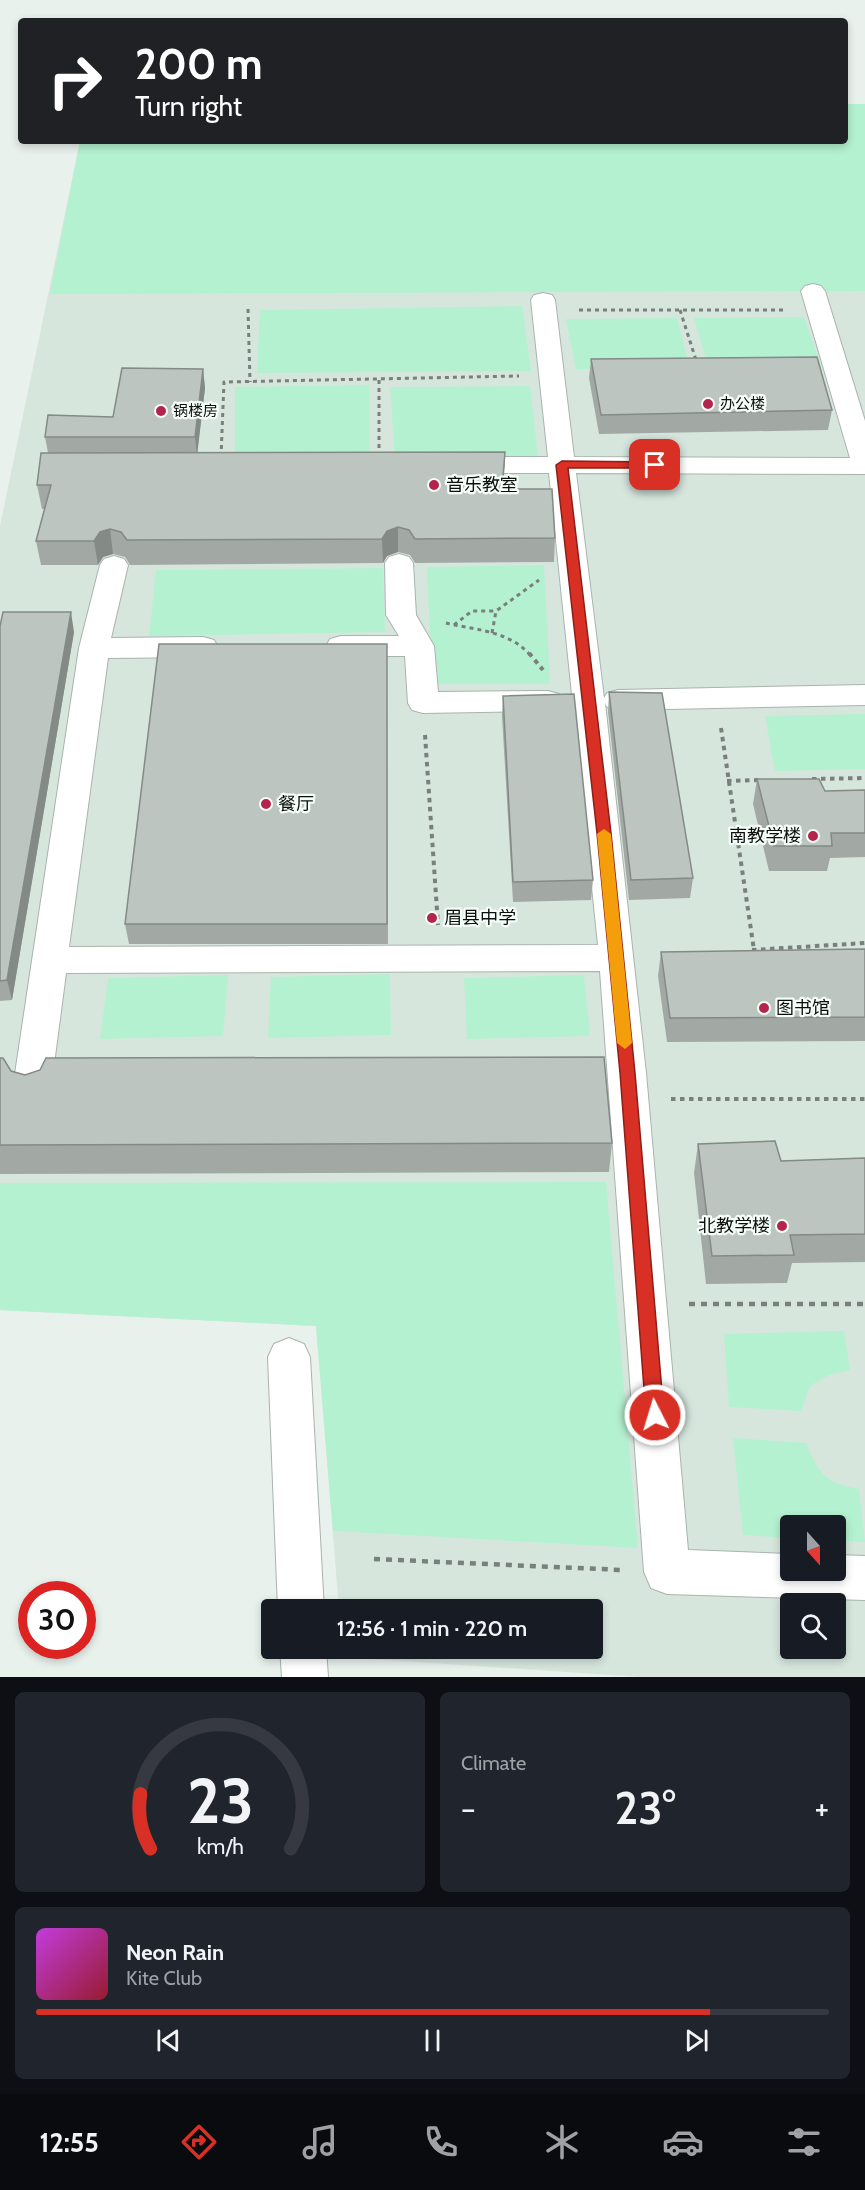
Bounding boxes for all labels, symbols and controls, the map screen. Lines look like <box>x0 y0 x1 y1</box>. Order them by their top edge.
text: 200 m <box>135 38 262 90</box>
icon: right <box>36 42 114 120</box>
text: Turn right <box>135 90 242 123</box>
place label: 办公楼 <box>720 395 765 413</box>
marker: 办公楼 <box>701 397 715 411</box>
place label: 锅楼房 <box>173 402 218 420</box>
marker: 锅楼房 <box>154 404 168 418</box>
pin <box>629 439 680 490</box>
icon: arrive <box>638 448 671 481</box>
place label: 音乐教室 <box>446 474 518 496</box>
marker: 音乐教室 <box>427 478 441 492</box>
place label: 餐厅 <box>278 793 314 815</box>
marker: 餐厅 <box>259 797 273 811</box>
place label: 南教学楼 <box>729 825 801 847</box>
marker: 南教学楼 <box>806 829 820 843</box>
place label: 眉县中学 <box>444 907 516 929</box>
marker: 眉县中学 <box>425 911 439 925</box>
place label: 图书馆 <box>776 997 830 1019</box>
marker: 图书馆 <box>757 1001 771 1015</box>
place label: 北教学楼 <box>698 1215 770 1237</box>
marker: 北教学楼 <box>775 1219 789 1233</box>
position arrow <box>623 1383 687 1447</box>
north arrow <box>780 1515 846 1581</box>
map controls <box>780 1515 846 1659</box>
speed limit sign: 30 <box>18 1581 96 1659</box>
button: search <box>780 1593 846 1659</box>
text: 12:56 · 1 min · 220 m <box>337 1615 527 1642</box>
text: Climate <box>461 1751 526 1775</box>
text: 23 <box>187 1763 253 1839</box>
text: 23° <box>614 1781 676 1835</box>
text: − <box>461 1788 476 1828</box>
text: + <box>814 1788 829 1828</box>
text: km/h <box>197 1833 243 1859</box>
text: Neon Rain <box>126 1939 224 1966</box>
text: Kite Club <box>126 1966 202 1990</box>
icon: previous <box>152 2024 185 2057</box>
icon: pause <box>416 2024 449 2057</box>
icon: next <box>680 2024 713 2057</box>
icon: directions <box>178 2121 220 2163</box>
icon: music <box>299 2121 341 2163</box>
icon: phone <box>420 2121 462 2163</box>
icon: climate <box>541 2121 583 2163</box>
icon: car <box>662 2121 704 2163</box>
icon: filters <box>783 2121 825 2163</box>
text: 12:55 <box>40 2126 99 2159</box>

